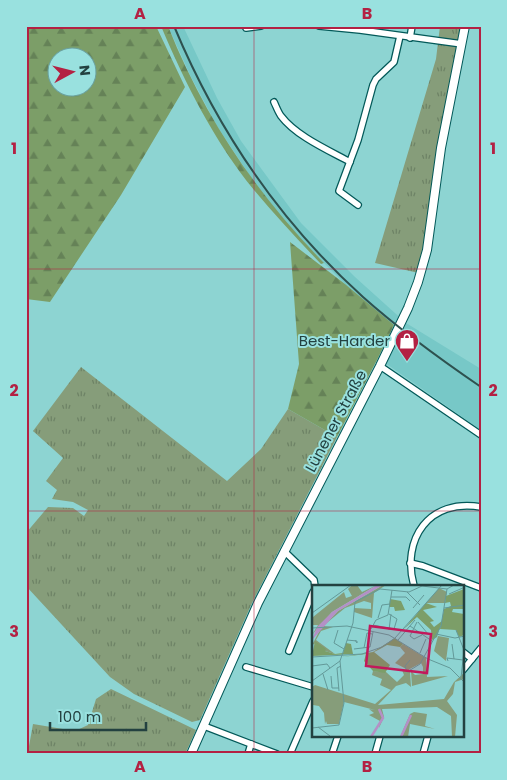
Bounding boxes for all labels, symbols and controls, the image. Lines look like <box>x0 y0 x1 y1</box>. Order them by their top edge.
text: A <box>134 2 146 25</box>
text: B <box>362 2 372 25</box>
north arrow <box>48 48 98 98</box>
text: N <box>74 64 95 77</box>
text: 1 <box>11 137 17 160</box>
text: 1 <box>490 137 496 160</box>
shop icon: Best-Harder <box>394 328 420 362</box>
place label: Best-Harder <box>299 330 390 351</box>
street label: Lünener Straße <box>300 366 371 476</box>
text: 2 <box>9 379 19 402</box>
text: 2 <box>488 379 498 402</box>
inset map <box>312 585 464 738</box>
text: 3 <box>9 620 19 643</box>
text: 3 <box>488 620 498 643</box>
scale bar <box>50 700 146 732</box>
text: 100 m <box>58 706 101 727</box>
text: A <box>134 755 146 778</box>
text: B <box>362 755 372 778</box>

